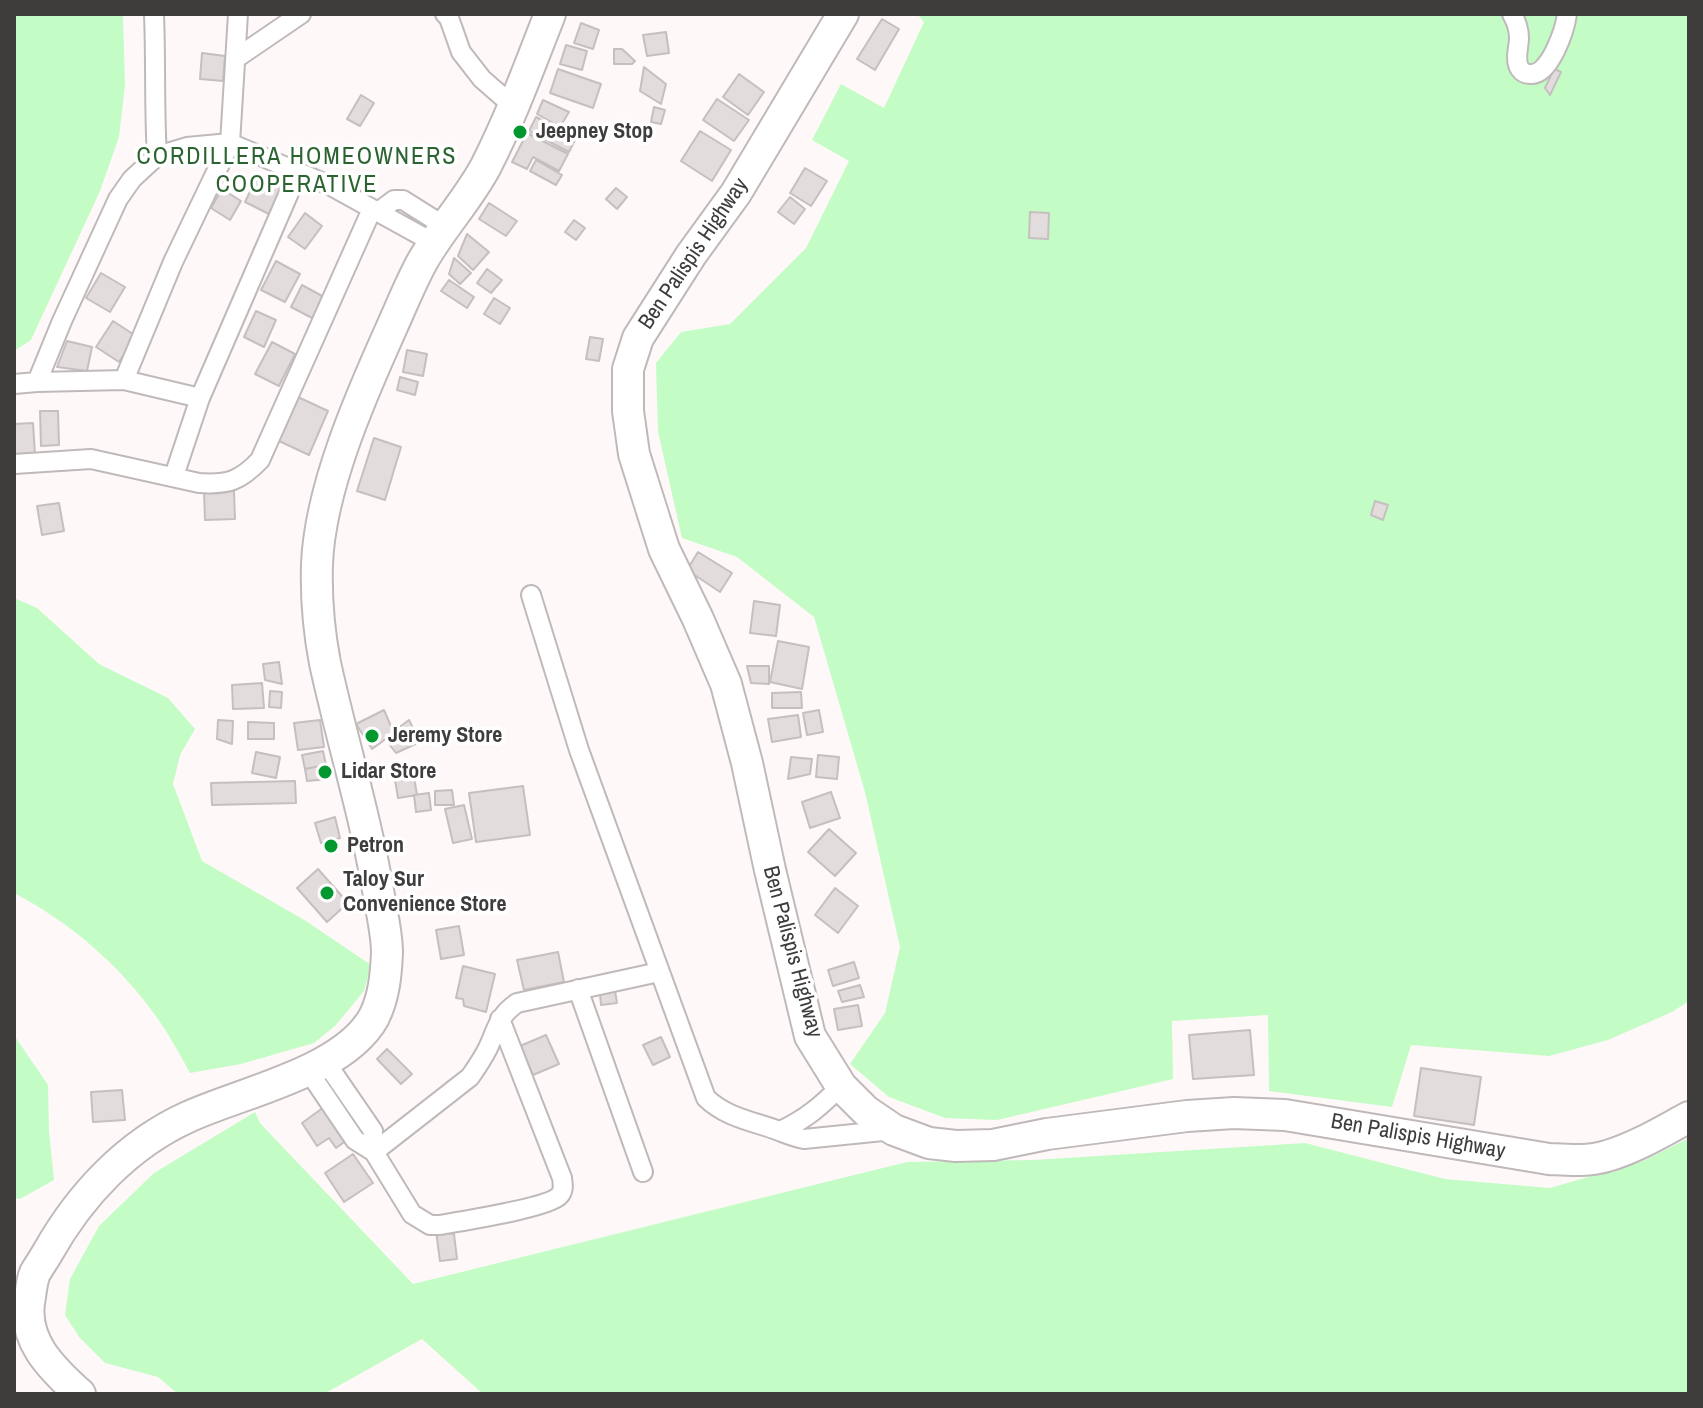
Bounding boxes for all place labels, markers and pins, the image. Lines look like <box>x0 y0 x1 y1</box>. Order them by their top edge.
place label: Jeepney Stop <box>536 119 653 145</box>
marker: Jeepney Stop <box>511 123 529 141</box>
place label: Jeremy Store <box>388 723 502 749</box>
marker: Jeremy Store <box>363 727 381 745</box>
place label: Lidar Store <box>341 759 436 785</box>
marker: Lidar Store <box>316 763 334 781</box>
place label: Petron <box>347 833 404 859</box>
marker: Petron <box>322 837 340 855</box>
place label: Taloy Sur Convenience Store <box>343 867 506 918</box>
marker: Taloy Sur Convenience Store <box>318 884 336 902</box>

